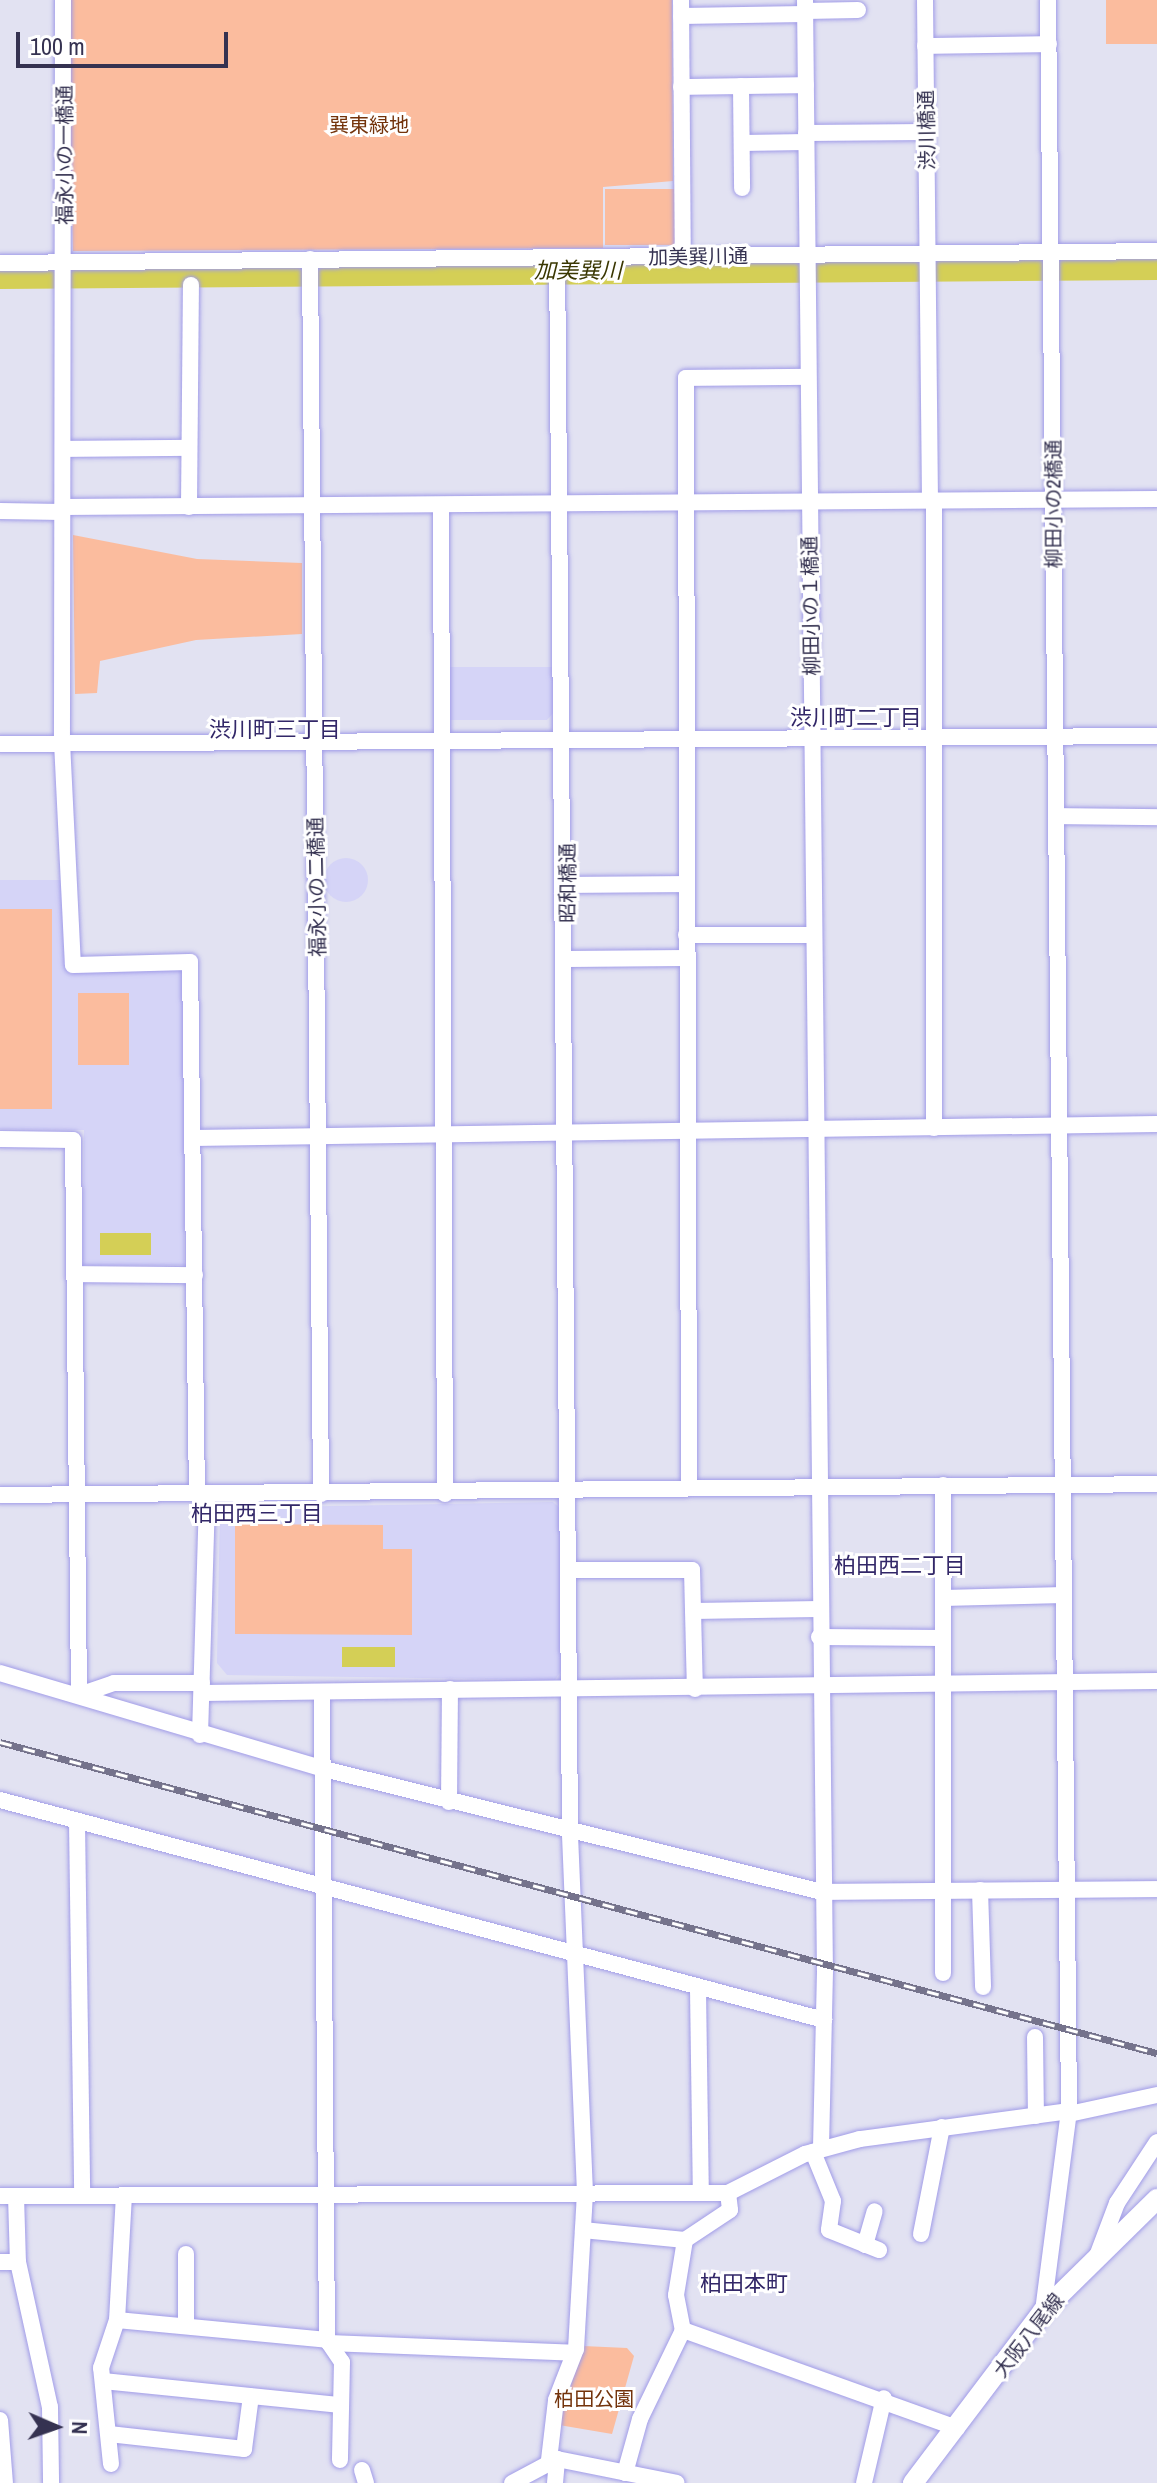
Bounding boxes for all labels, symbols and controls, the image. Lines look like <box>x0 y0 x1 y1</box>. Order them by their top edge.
scale bar <box>20 16 232 66</box>
text: 100 m <box>30 30 85 62</box>
street label: 福永小の一橋通 <box>52 85 76 225</box>
street label: 渋川橋通 <box>913 90 939 170</box>
park label: 巽東緑地 <box>329 112 409 136</box>
street label: 加美巽川通 <box>648 243 748 269</box>
water label: 加美巽川 <box>534 258 622 284</box>
street label: 柳田小の2橋通 <box>1041 439 1065 569</box>
street label: 柳田小の１橋通 <box>797 536 823 676</box>
district label: 渋川町二丁目 <box>790 705 922 731</box>
district label: 渋川町三丁目 <box>209 717 341 743</box>
street label: 福永小の二橋通 <box>303 817 329 957</box>
street label: 昭和橋通 <box>555 843 579 923</box>
district label: 柏田西三丁目 <box>191 1501 323 1527</box>
district label: 柏田西二丁目 <box>834 1553 966 1579</box>
district label: 柏田本町 <box>700 2271 788 2297</box>
street label: 大阪八尾線 <box>988 2288 1068 2382</box>
park label: 柏田公園 <box>554 2386 634 2410</box>
north arrow <box>16 2387 96 2467</box>
text: N <box>65 2421 95 2435</box>

